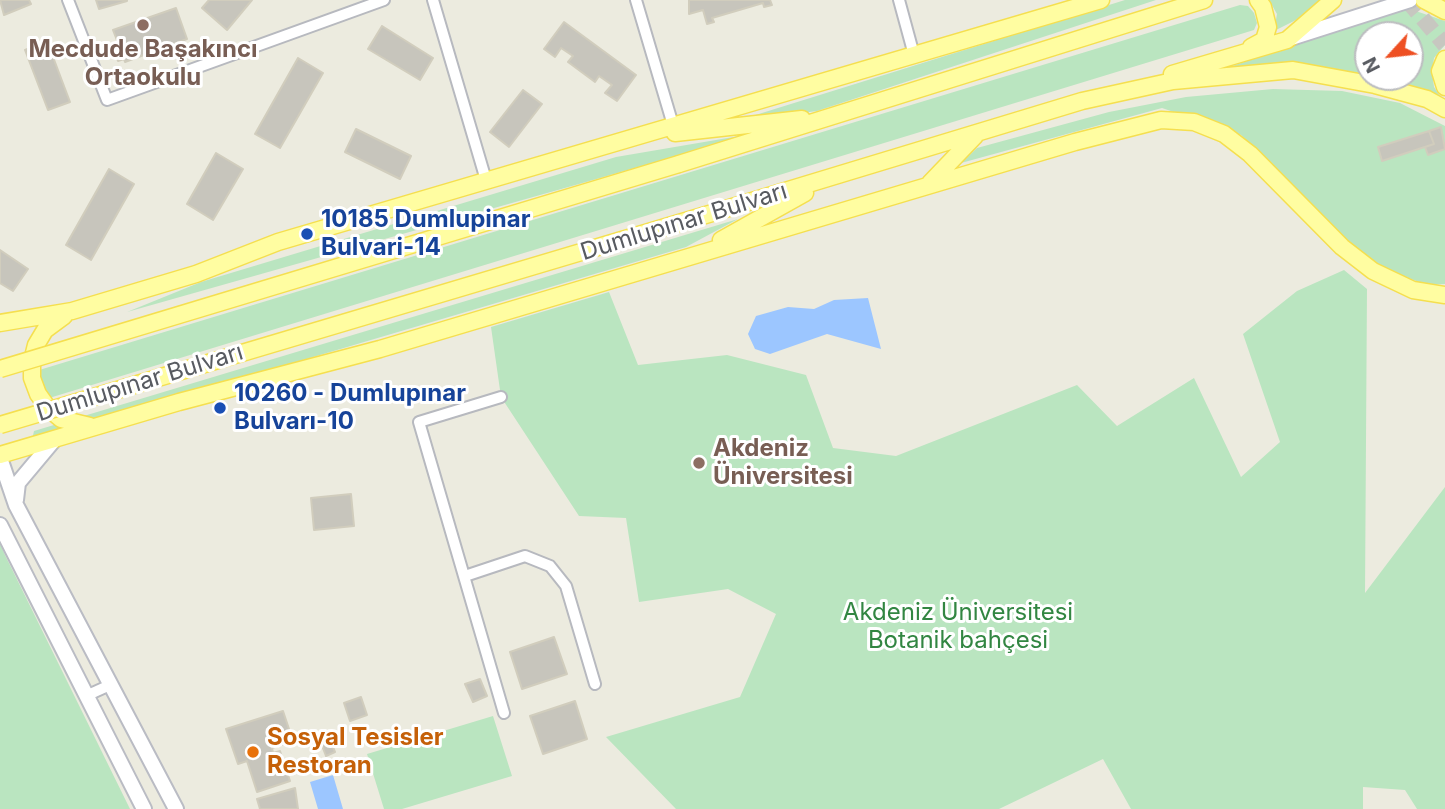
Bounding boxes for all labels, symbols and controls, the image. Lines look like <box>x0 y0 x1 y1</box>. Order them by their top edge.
marker: Mecdude Başakıncı Ortaokulu <box>135 17 151 33</box>
north arrow <box>1354 21 1424 91</box>
place label: Mecdude Başakıncı Ortaokulu <box>28 36 258 92</box>
text: N <box>1358 53 1385 77</box>
street label: Dumlupınar Bulvarı <box>577 177 791 267</box>
place label: 10185 Dumlupinar Bulvari-14 <box>321 206 530 262</box>
marker: 10185 Dumlupinar Bulvari-14 <box>299 226 315 242</box>
street label: Dumlupınar Bulvarı <box>33 338 247 428</box>
place label: 10260 - Dumlupınar Bulvarı-10 <box>234 380 466 436</box>
marker: 10260 - Dumlupınar Bulvarı-10 <box>212 400 228 416</box>
place label: Akdeniz Üniversitesi <box>713 435 853 491</box>
marker: Akdeniz Üniversitesi <box>691 455 707 471</box>
park label: Akdeniz Üniversitesi Botanik bahçesi <box>843 599 1073 655</box>
place label: Sosyal Tesisler Restoran <box>267 724 444 780</box>
marker: Sosyal Tesisler Restoran <box>245 744 261 760</box>

